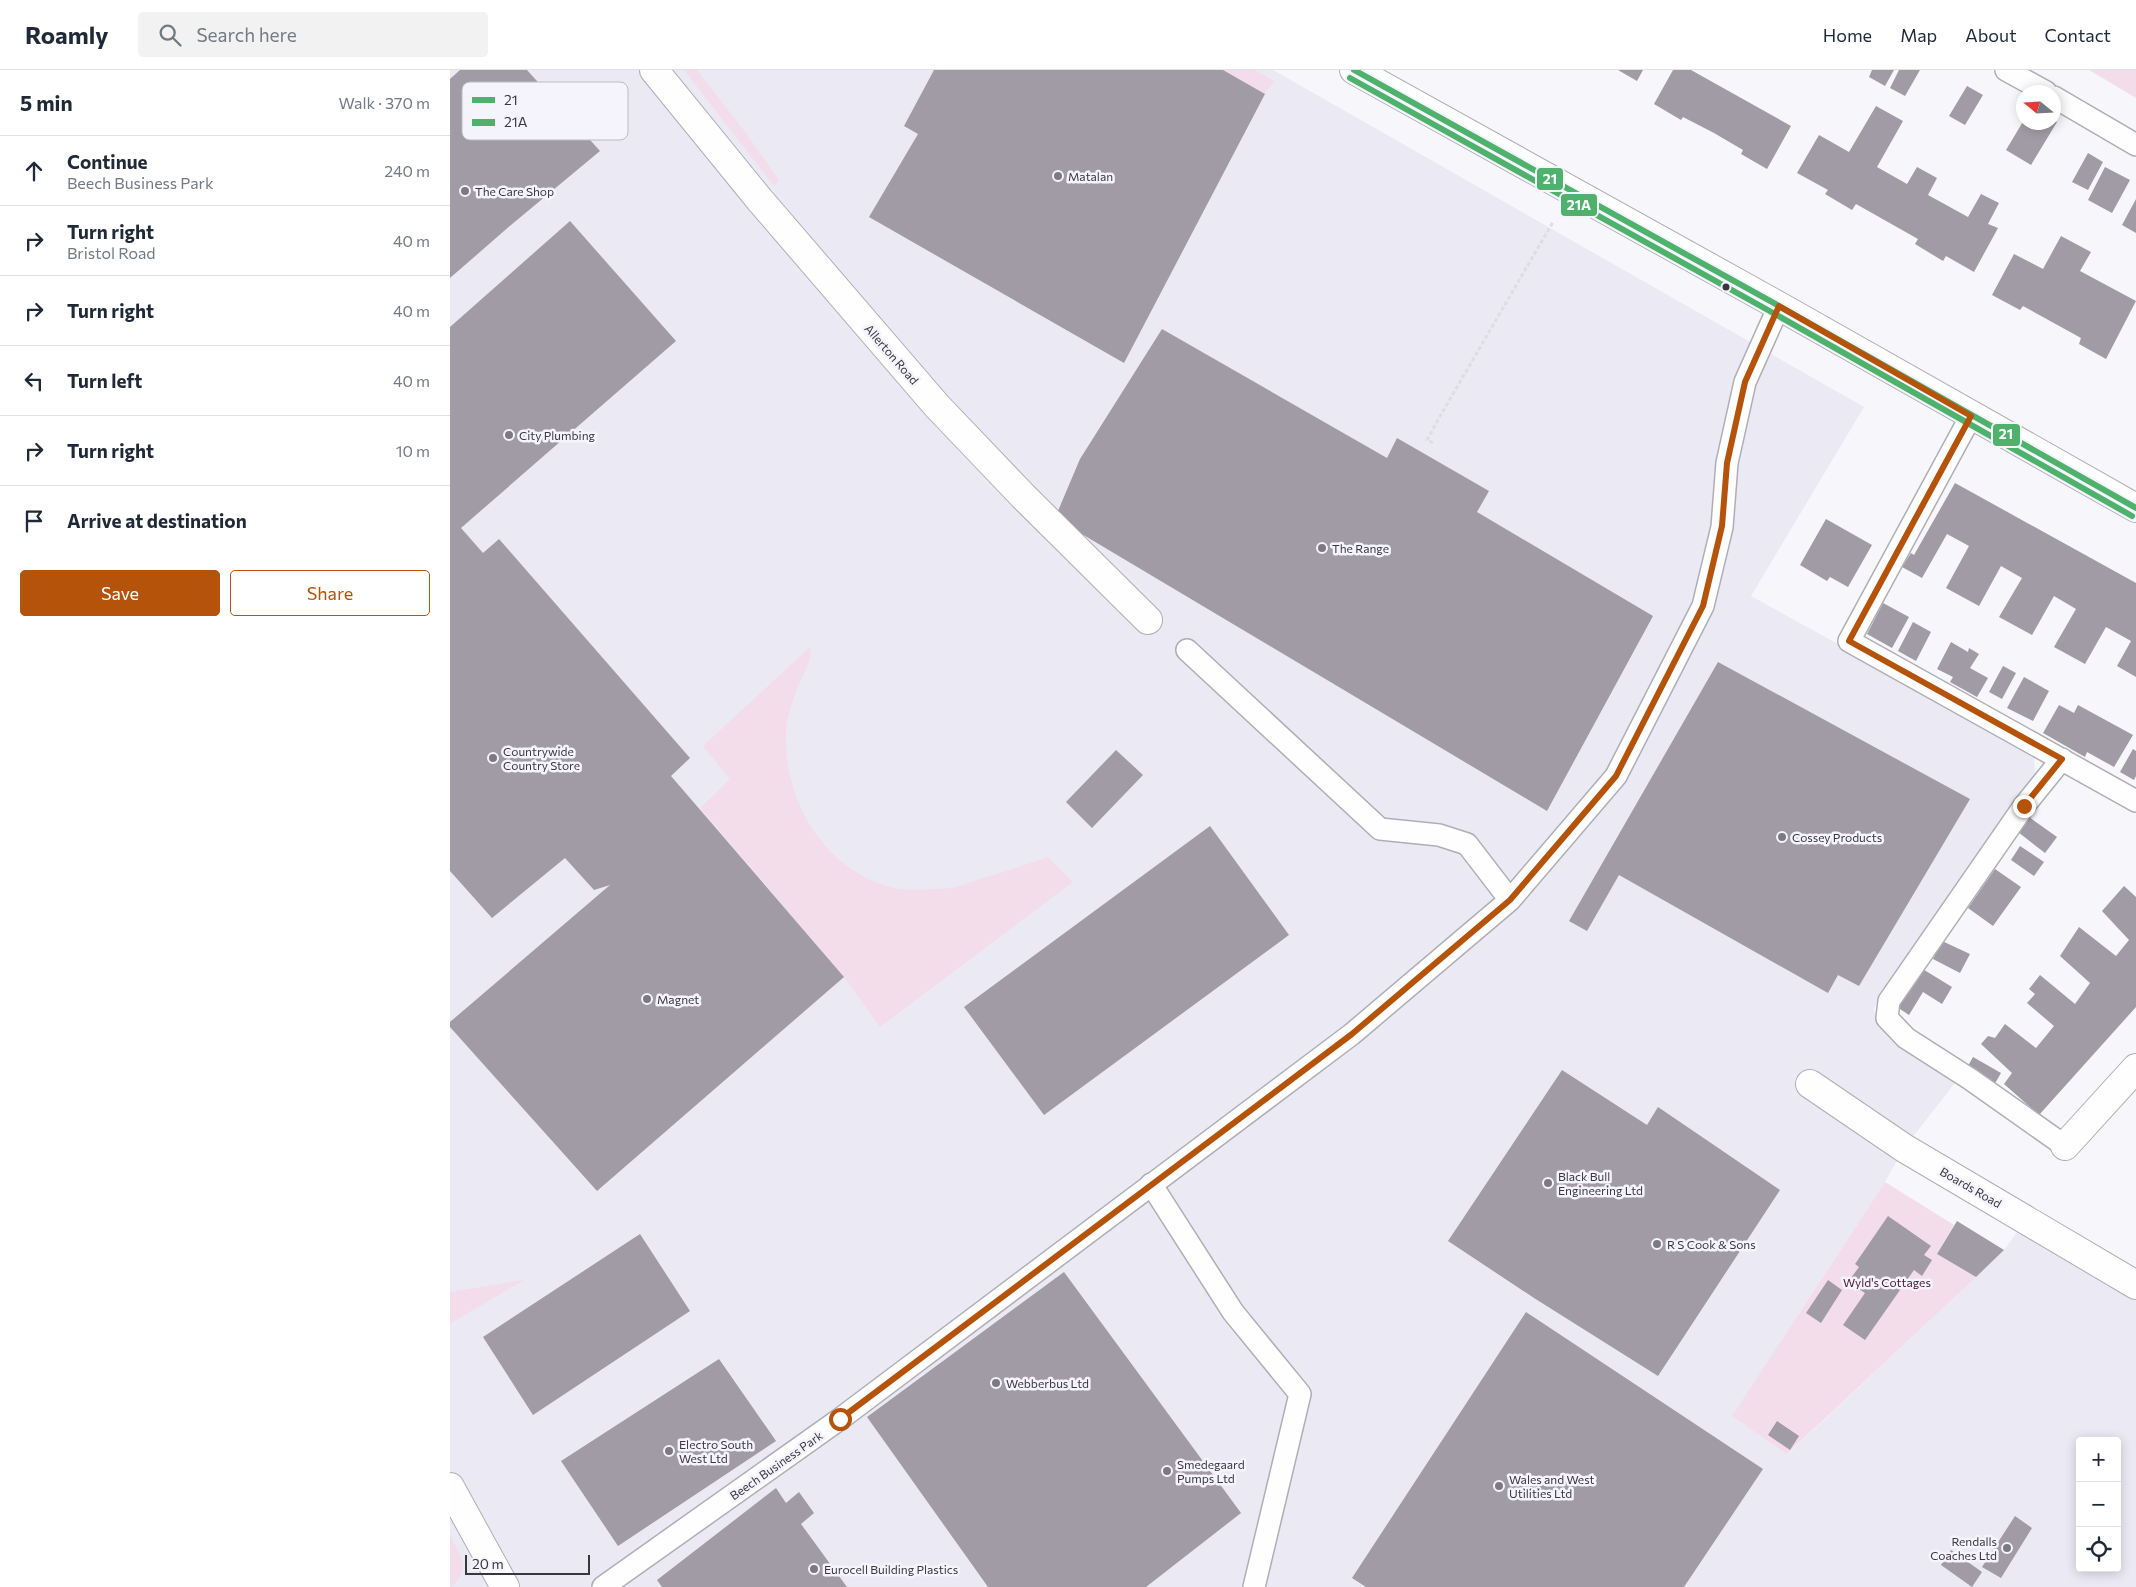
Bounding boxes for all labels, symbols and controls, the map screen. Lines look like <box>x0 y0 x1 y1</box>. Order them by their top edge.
search box <box>138 12 488 57</box>
text: Roamly <box>25 20 108 49</box>
icon: search <box>156 21 184 49</box>
text: Search here <box>196 23 297 46</box>
text: Home <box>1823 24 1872 46</box>
text: Map <box>1900 24 1937 46</box>
text: About <box>1965 24 2017 46</box>
text: Contact <box>2045 24 2111 46</box>
legend <box>462 82 628 140</box>
north arrow <box>2016 85 2061 130</box>
text: 5 min <box>20 90 73 115</box>
text: 21 <box>504 91 518 108</box>
text: Walk · 370 m <box>339 93 430 112</box>
text: 21A <box>504 113 528 130</box>
text: Continue <box>67 150 147 173</box>
icon: ahead <box>20 157 48 185</box>
text: 240 m <box>384 161 430 180</box>
line badge: 21 <box>1536 167 1564 191</box>
place label: Matalan <box>1068 169 1113 183</box>
marker: Matalan <box>1052 170 1064 182</box>
text: 21 <box>1543 170 1557 187</box>
text: Beech Business Park <box>67 173 214 192</box>
place label: The Care Shop <box>475 184 554 198</box>
marker: The Care Shop <box>459 185 471 197</box>
line badge: 21A <box>1560 193 1598 217</box>
text: 21A <box>1567 196 1591 213</box>
text: Turn right <box>67 220 154 243</box>
icon: right <box>20 227 48 255</box>
text: 40 m <box>393 231 430 250</box>
text: Bristol Road <box>67 243 156 262</box>
unlabelled marker <box>1721 282 1731 292</box>
icon: right <box>20 297 48 325</box>
text: Turn right <box>67 299 154 322</box>
text: 40 m <box>393 301 430 320</box>
street label: Allerton Road <box>862 321 922 387</box>
icon: left <box>20 367 48 395</box>
text: Turn left <box>67 369 142 392</box>
text: 40 m <box>393 371 430 390</box>
line badge: 21 <box>1992 423 2021 447</box>
text: 21 <box>1999 425 2013 442</box>
place label: City Plumbing <box>519 428 596 442</box>
marker: City Plumbing <box>503 429 515 441</box>
icon: right <box>20 437 48 465</box>
text: Turn right <box>67 439 154 462</box>
text: 10 m <box>396 441 430 460</box>
icon: arrive <box>20 507 48 535</box>
text: Arrive at destination <box>67 509 247 532</box>
place label: The Range <box>1332 541 1389 555</box>
marker: The Range <box>1316 542 1328 554</box>
button: Save <box>20 570 220 616</box>
button: Share <box>230 570 430 616</box>
place label: Countrywide Country Store <box>503 744 580 772</box>
marker: Countrywide Country Store <box>487 752 499 764</box>
route end <box>2013 795 2036 818</box>
place label: Cossey Products <box>1792 830 1882 844</box>
marker: Cossey Products <box>1776 831 1788 843</box>
place label: Magnet <box>657 992 699 1006</box>
marker: Magnet <box>641 993 653 1005</box>
street label: Boards Road <box>1938 1164 2004 1210</box>
place label: Black Bull Engineering Ltd <box>1558 1169 1643 1197</box>
marker: Black Bull Engineering Ltd <box>1542 1177 1554 1189</box>
place label: R S Cook & Sons <box>1667 1237 1756 1251</box>
marker: R S Cook & Sons <box>1651 1238 1663 1250</box>
park label: Wyld's Cottages <box>1843 1275 1931 1289</box>
place label: Webberbus Ltd <box>1006 1376 1089 1390</box>
marker: Webberbus Ltd <box>990 1377 1002 1389</box>
route start <box>829 1408 852 1431</box>
street label: Beech Business Park <box>727 1427 825 1502</box>
place label: Electro South West Ltd <box>679 1437 753 1465</box>
map controls <box>2076 1437 2121 1572</box>
button: + <box>2076 1437 2121 1482</box>
marker: Electro South West Ltd <box>663 1445 675 1457</box>
place label: Smedegaard Pumps Ltd <box>1177 1457 1245 1485</box>
marker: Smedegaard Pumps Ltd <box>1161 1465 1173 1477</box>
place label: Wales and West Utilities Ltd <box>1509 1472 1595 1500</box>
marker: Wales and West Utilities Ltd <box>1493 1480 1505 1492</box>
button: − <box>2076 1482 2121 1527</box>
button: locate <box>2076 1527 2121 1572</box>
place label: Rendalls Coaches Ltd <box>1930 1534 1997 1562</box>
marker: Rendalls Coaches Ltd <box>2001 1542 2013 1554</box>
scale bar <box>465 1552 590 1575</box>
text: 20 m <box>472 1555 504 1572</box>
place label: Eurocell Building Plastics <box>824 1562 958 1576</box>
marker: Eurocell Building Plastics <box>808 1563 820 1575</box>

